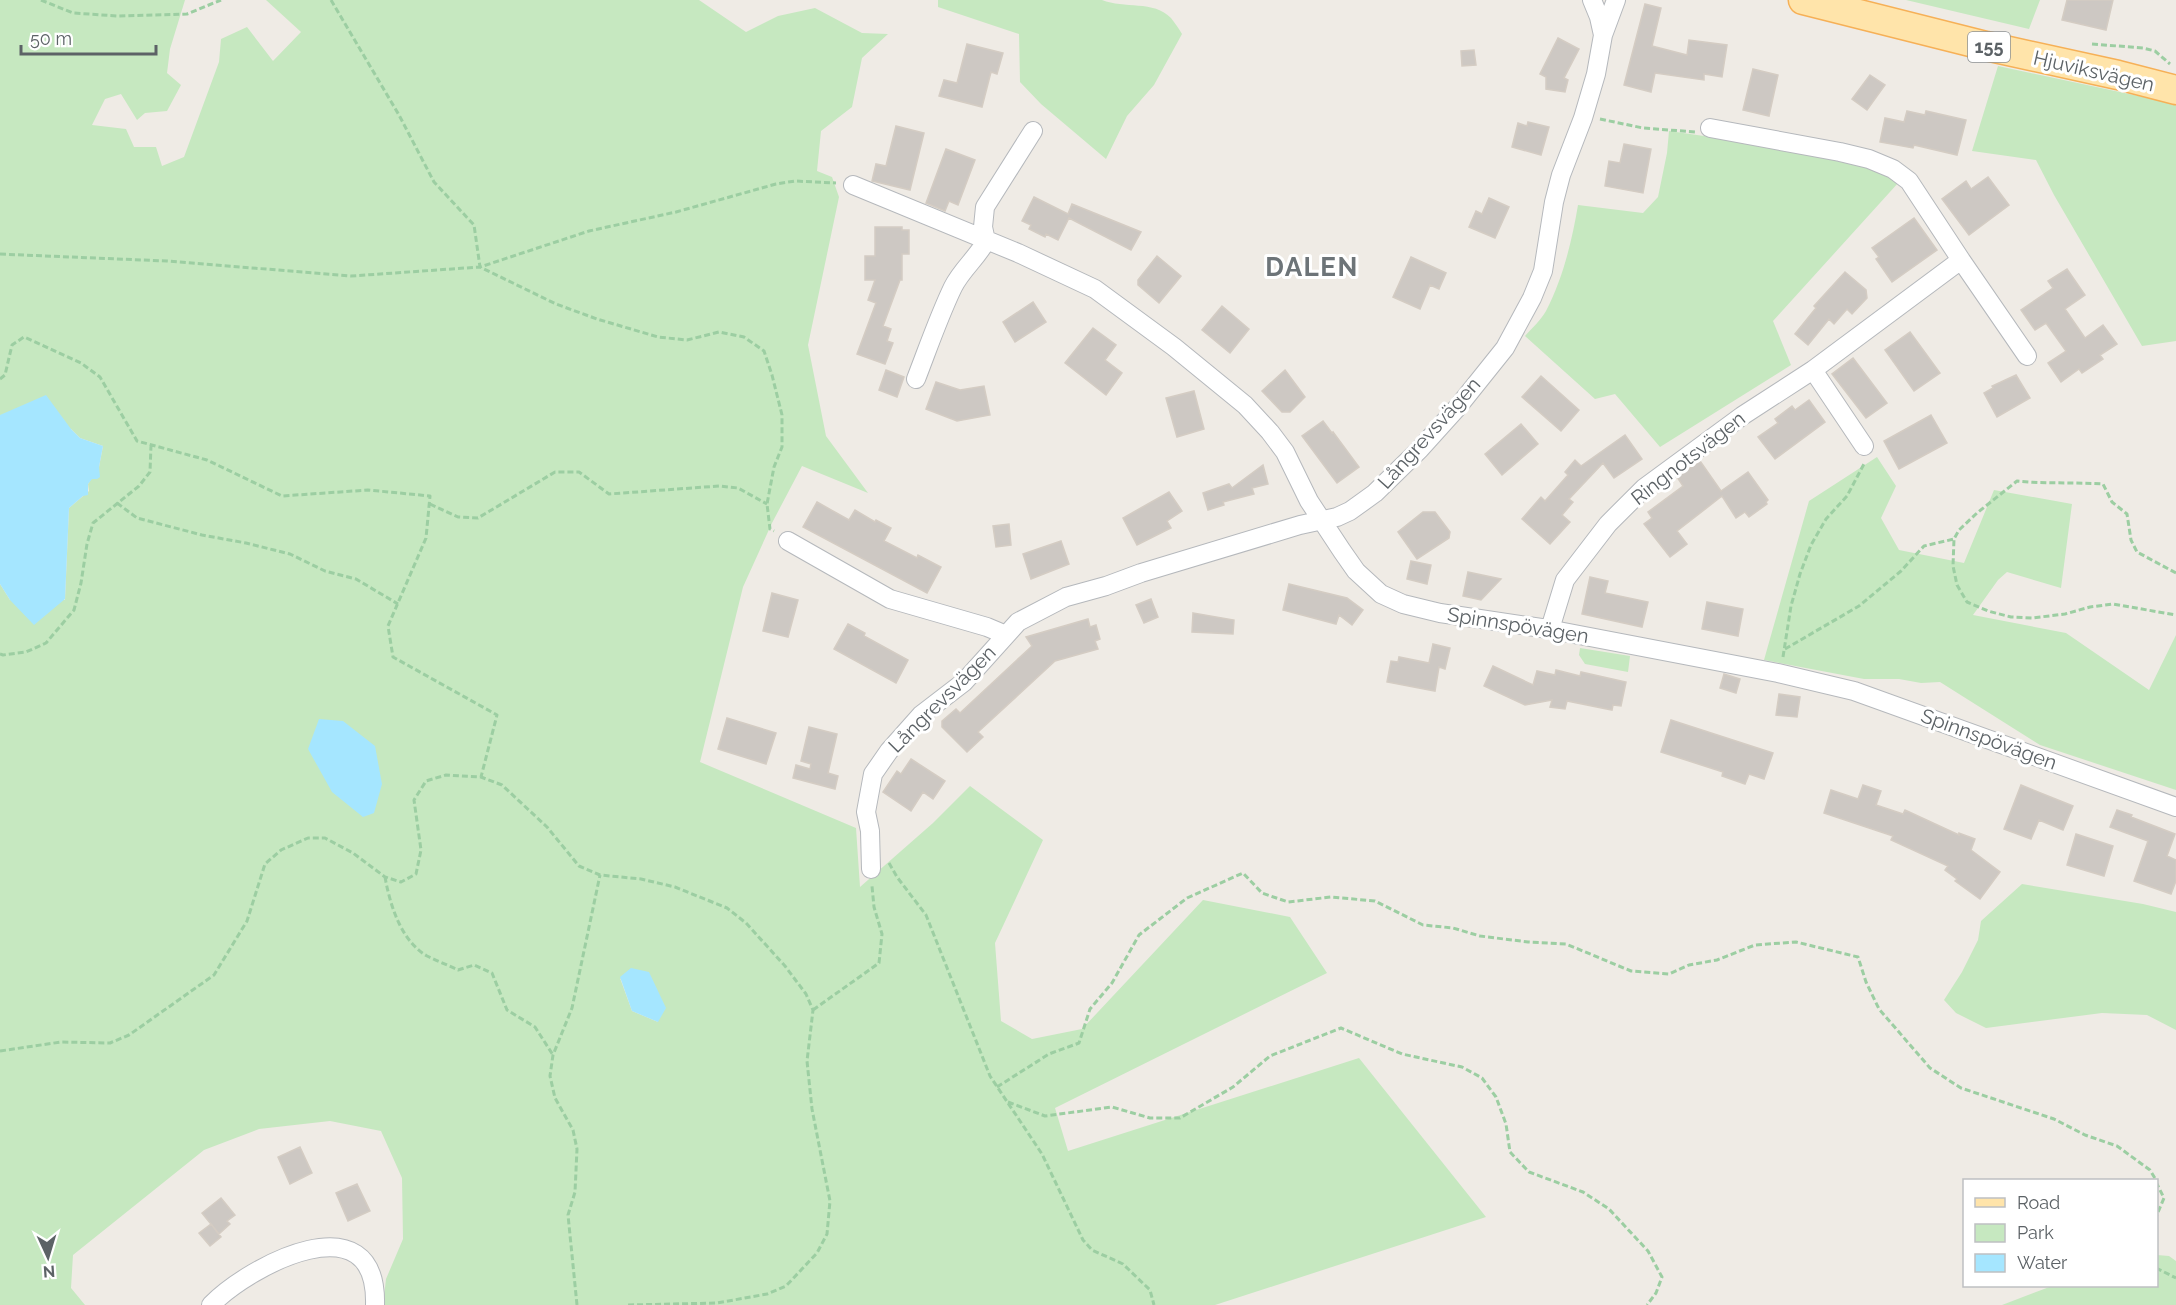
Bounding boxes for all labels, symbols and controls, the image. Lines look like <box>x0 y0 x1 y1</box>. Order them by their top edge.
scale bar <box>21 18 156 56</box>
text: 50 m <box>30 28 72 49</box>
road number: 155 <box>1968 32 2010 62</box>
street label: Hjuviksvägen <box>2031 45 2157 97</box>
district label: DALEN <box>1265 252 1359 282</box>
street label: Långrevsvägen <box>1373 372 1485 494</box>
street label: Ringnotsvägen <box>1626 406 1750 510</box>
street label: Spinnspövägen <box>1446 602 1590 648</box>
street label: Långrevsvägen <box>883 640 1001 758</box>
street label: Spinnspövägen <box>1918 703 2060 775</box>
legend <box>1963 1179 2158 1287</box>
text: Road <box>2017 1192 2060 1213</box>
text: Park <box>2017 1222 2054 1243</box>
north arrow <box>18 1227 78 1287</box>
text: Water <box>2017 1252 2068 1273</box>
text: N <box>42 1262 56 1281</box>

